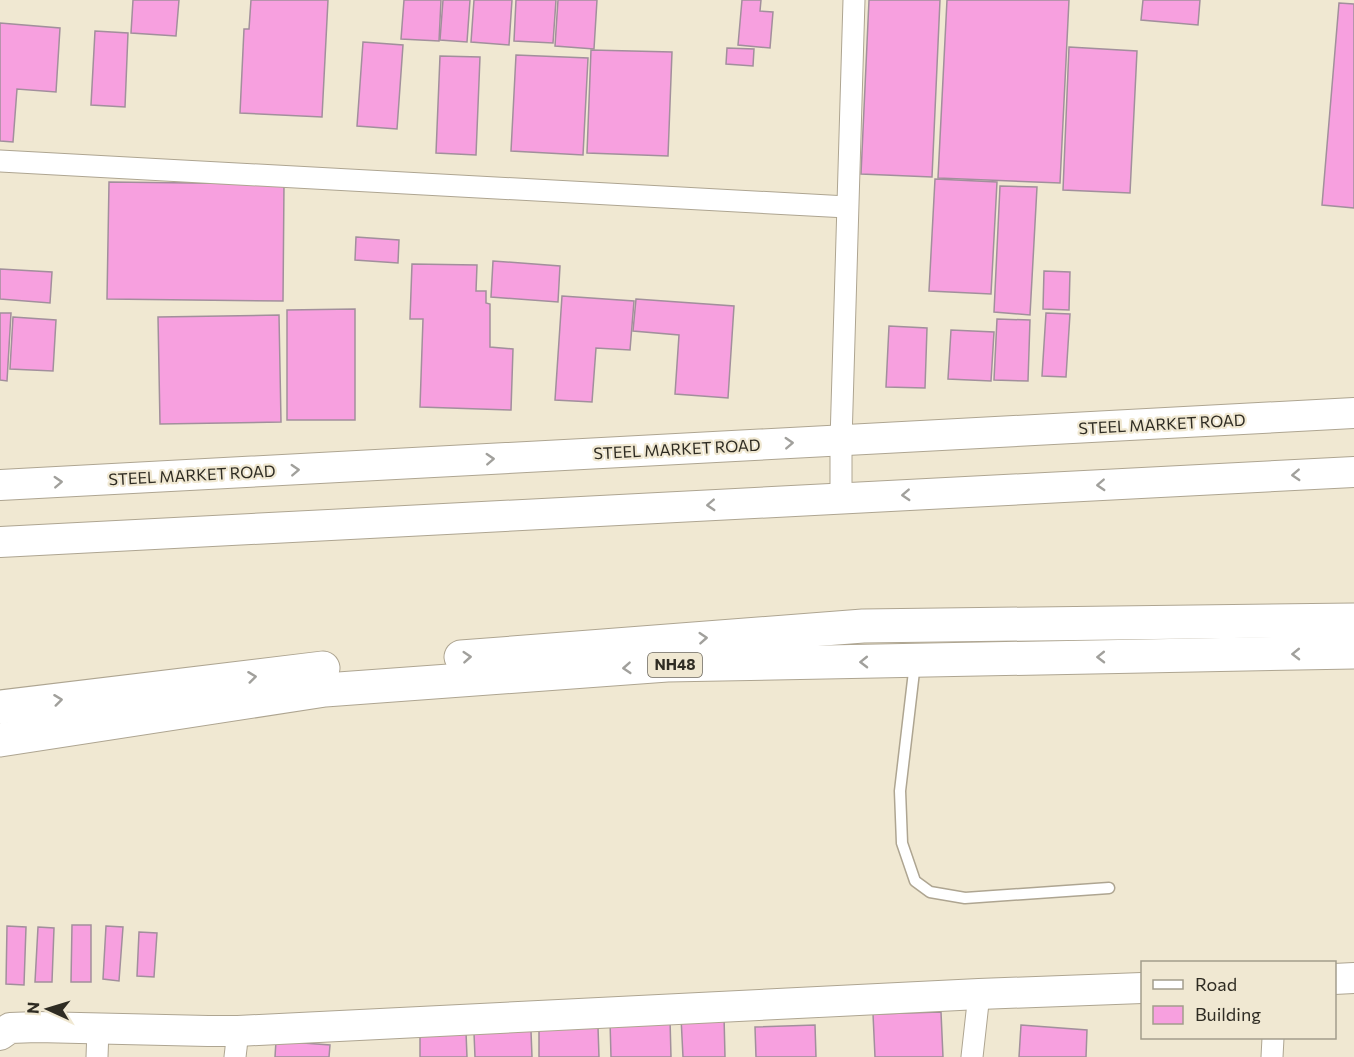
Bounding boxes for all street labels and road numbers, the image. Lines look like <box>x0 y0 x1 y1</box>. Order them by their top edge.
street label: STEEL MARKET ROAD <box>1078 410 1246 437</box>
street label: STEEL MARKET ROAD <box>593 435 761 462</box>
street label: STEEL MARKET ROAD <box>108 461 276 488</box>
road number: NH48 <box>648 653 702 677</box>

